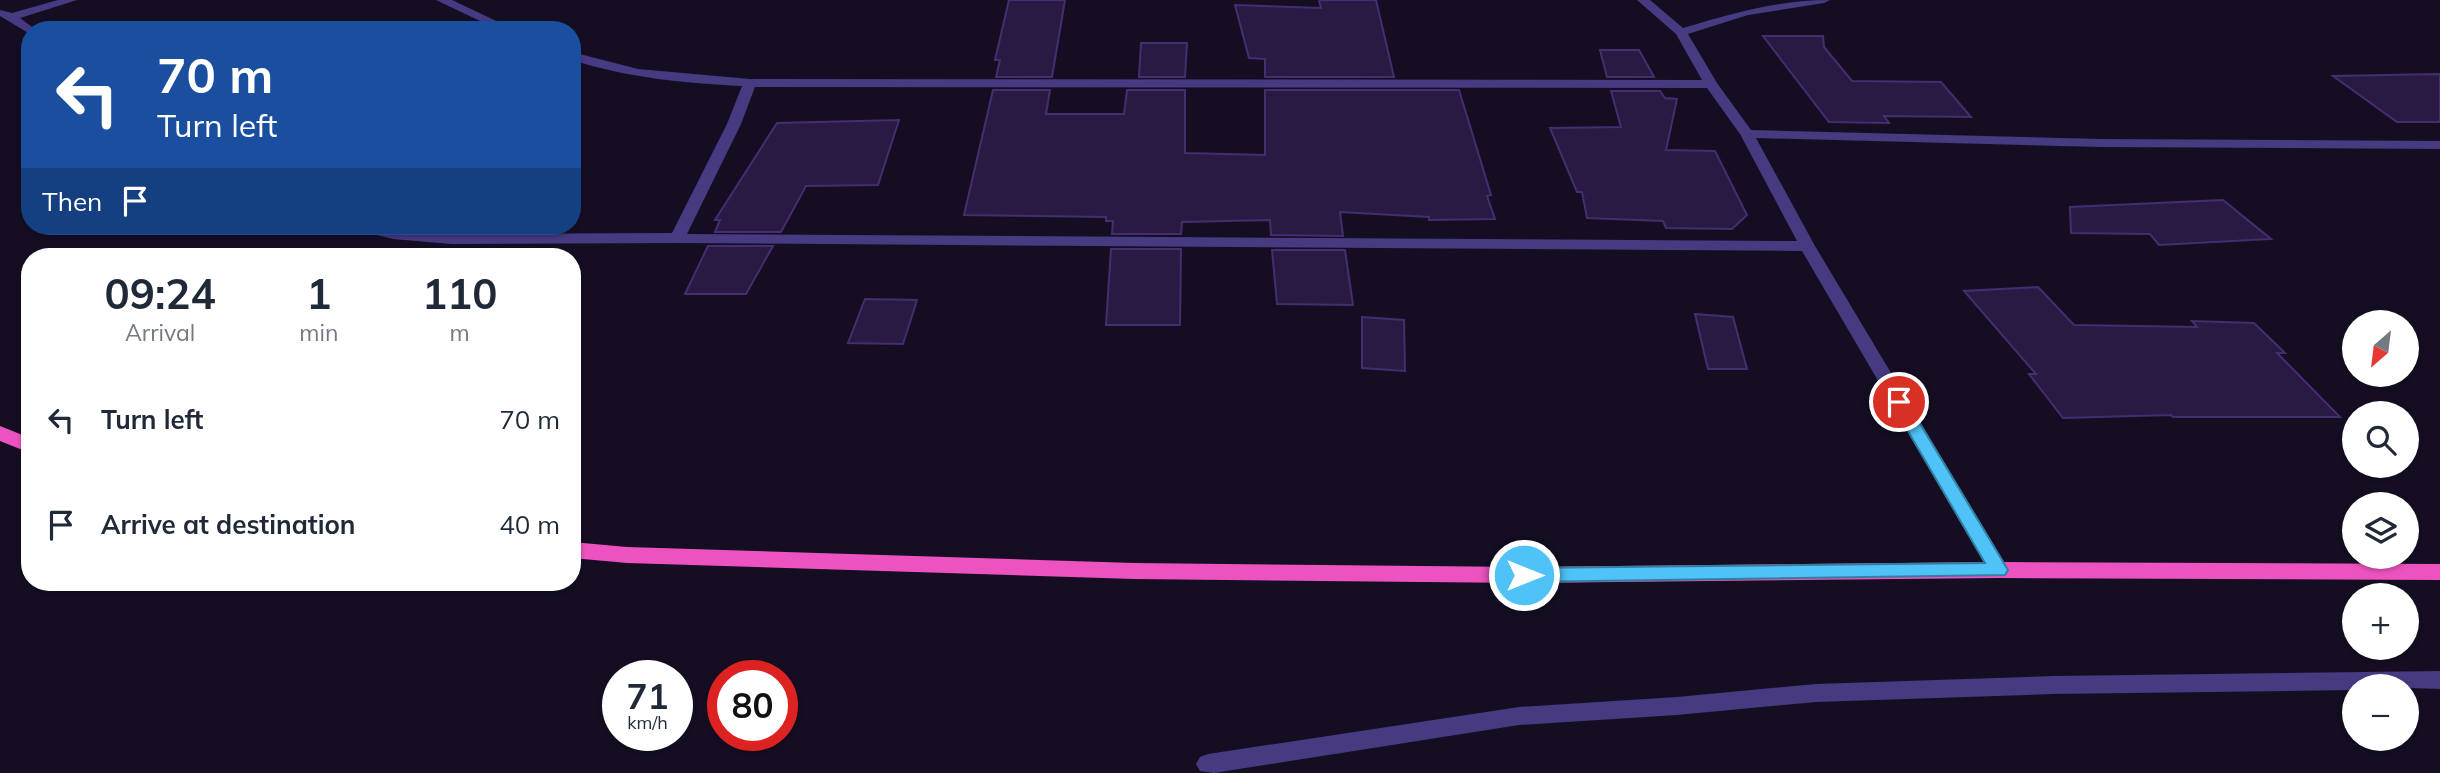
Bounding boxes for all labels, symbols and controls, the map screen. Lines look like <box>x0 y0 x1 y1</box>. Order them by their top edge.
text: 70 m <box>157 44 273 105</box>
icon: left <box>42 49 133 140</box>
text: Turn left <box>157 105 277 145</box>
icon: arrive <box>116 182 154 220</box>
text: Then <box>42 185 102 218</box>
text: 09:24 <box>105 267 216 320</box>
text: 1 <box>306 267 331 320</box>
text: 110 <box>422 267 497 320</box>
north arrow <box>2342 310 2418 387</box>
map controls <box>2342 310 2419 751</box>
text: Arrival <box>125 318 195 347</box>
text: min <box>299 318 338 347</box>
text: m <box>450 318 470 347</box>
pin <box>1869 372 1929 432</box>
icon: arrive <box>1880 383 1918 421</box>
icon: left <box>42 401 80 439</box>
button: search <box>2342 401 2419 478</box>
text: Turn left <box>101 403 203 436</box>
text: 70 m <box>499 403 560 436</box>
button: layers <box>2342 492 2419 569</box>
icon: arrive <box>42 506 80 544</box>
text: Arrive at destination <box>101 508 356 541</box>
text: 40 m <box>499 508 560 541</box>
position arrow <box>1487 538 1561 612</box>
button: + <box>2342 583 2419 660</box>
speed limit sign: 80 <box>707 660 798 751</box>
text: 71 <box>626 674 669 718</box>
button: − <box>2342 674 2419 751</box>
text: km/h <box>627 711 668 734</box>

